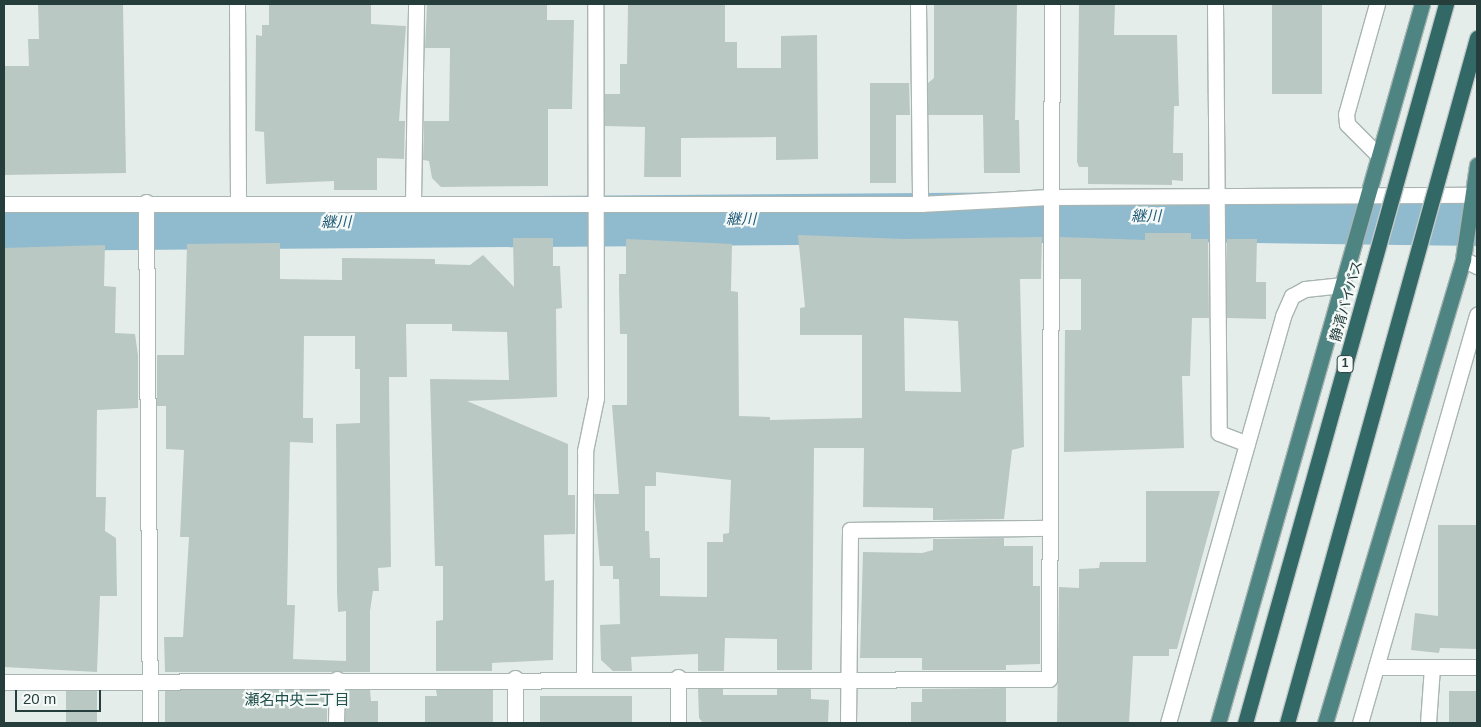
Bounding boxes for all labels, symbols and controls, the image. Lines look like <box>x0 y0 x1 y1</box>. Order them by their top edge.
water label: 継川 <box>1131 207 1161 225</box>
water label: 継川 <box>726 210 756 228</box>
water label: 継川 <box>321 213 351 231</box>
street label: 静清バイパス <box>1326 258 1366 344</box>
road number: 1 <box>1336 354 1354 374</box>
scale bar <box>18 680 104 712</box>
text: 20 m <box>23 690 56 707</box>
district label: 瀬名中央二丁目 <box>245 691 349 709</box>

